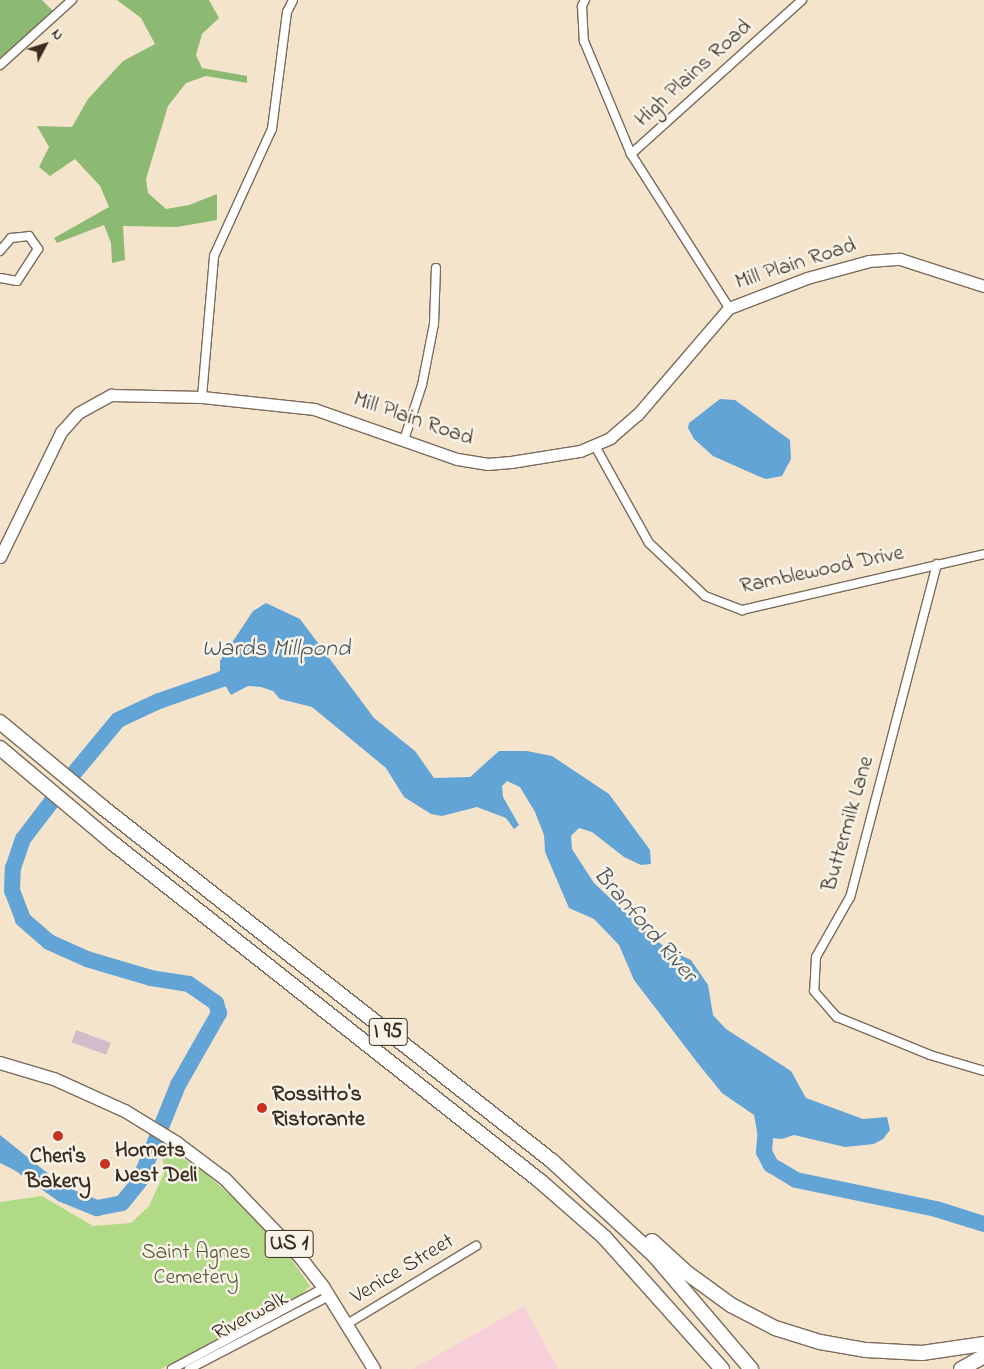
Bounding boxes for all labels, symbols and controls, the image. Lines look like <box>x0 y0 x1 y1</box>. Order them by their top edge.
street label: High Plains Road <box>630 15 758 133</box>
north arrow <box>20 20 70 70</box>
text: N <box>46 25 68 45</box>
street label: Mill Plain Road <box>732 233 860 297</box>
street label: Mill Plain Road <box>349 387 477 453</box>
street label: Ramblewood Drive <box>738 541 906 601</box>
water label: Wards Millpond <box>202 636 350 664</box>
street label: Buttermilk Lane <box>817 753 881 895</box>
water label: Branford River <box>586 861 702 989</box>
road number: I 95 <box>368 1014 408 1050</box>
place label: Rossitto's Ristorante <box>272 1082 365 1134</box>
marker: Rossitto's Ristorante <box>256 1102 268 1114</box>
marker: Cheri's Bakery <box>52 1130 64 1142</box>
place label: Hornets Nest Deli <box>115 1138 197 1190</box>
place label: Cheri's Bakery <box>25 1144 91 1196</box>
marker: Hornets Nest Deli <box>99 1158 111 1170</box>
road number: US 1 <box>264 1226 314 1262</box>
street label: Venice Street <box>347 1229 459 1311</box>
park label: Saint Agnes Cemetery <box>141 1240 251 1292</box>
street label: Riverwalk <box>209 1286 293 1348</box>

